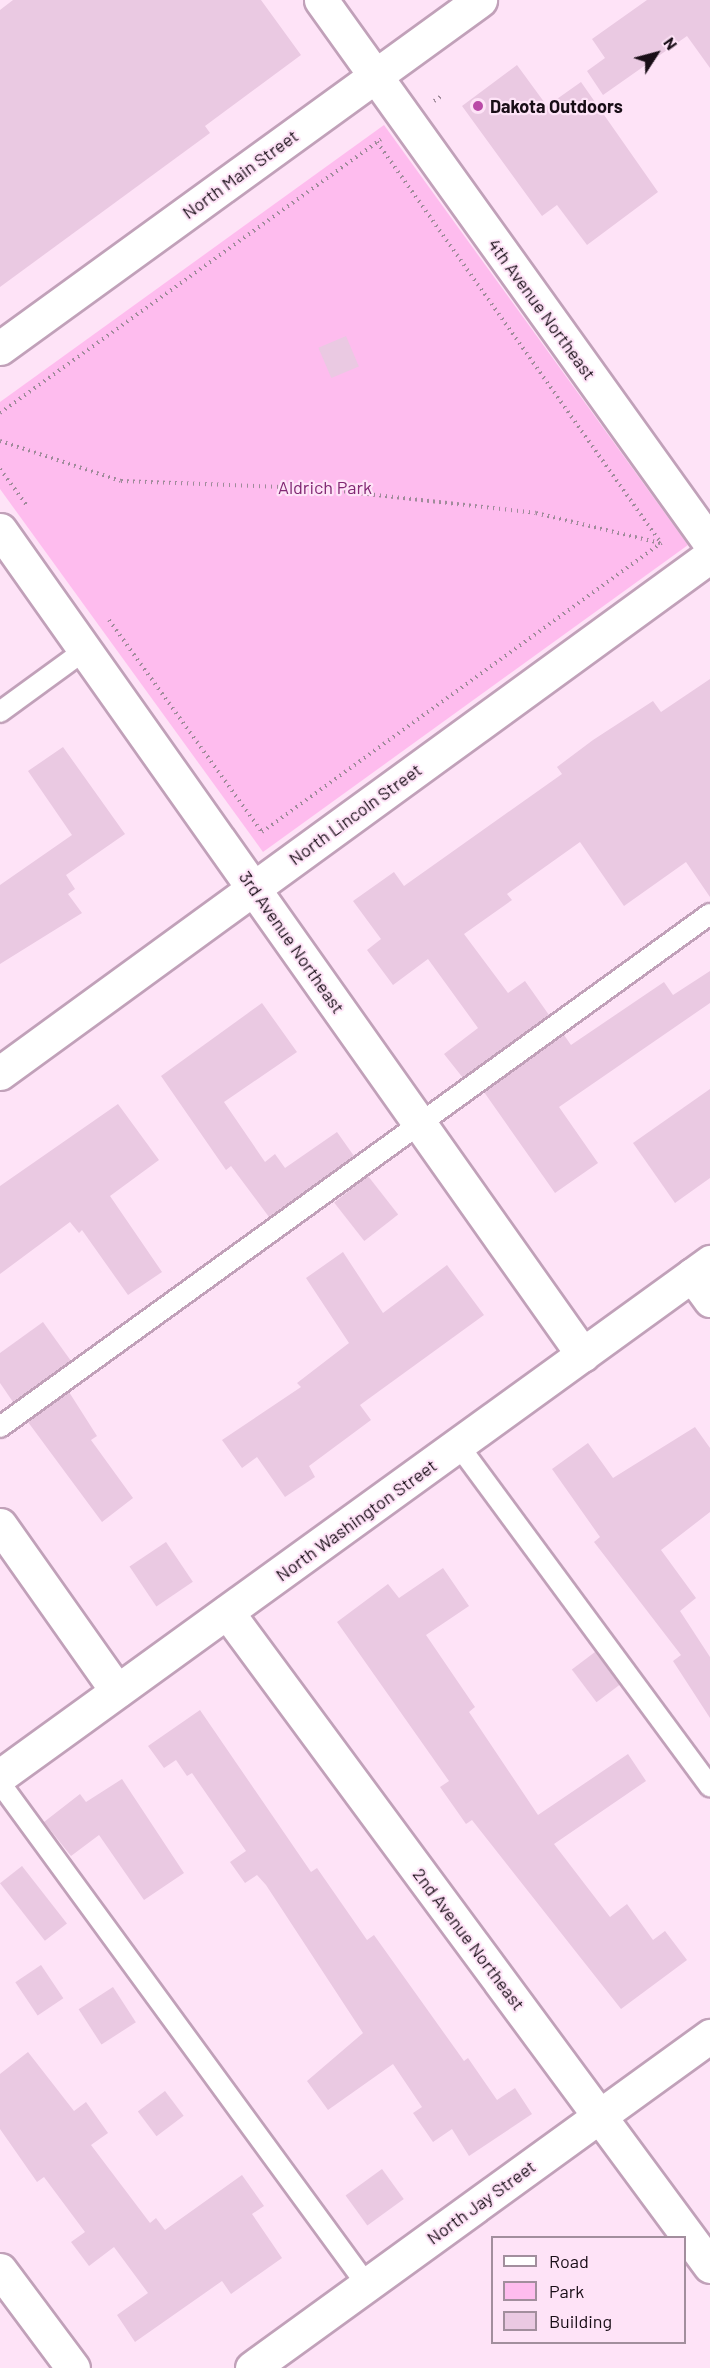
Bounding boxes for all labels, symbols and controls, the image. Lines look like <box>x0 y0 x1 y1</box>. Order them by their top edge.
north arrow <box>626 24 686 84</box>
text: N <box>660 33 682 53</box>
place label: Dakota Outdoors <box>490 95 623 117</box>
marker: Dakota Outdoors <box>471 99 485 113</box>
street label: North Main Street <box>178 125 302 223</box>
street label: 4th Avenue Northeast <box>483 234 601 384</box>
park label: Aldrich Park <box>278 476 372 498</box>
street label: North Lincoln Street <box>284 759 426 869</box>
street label: 3rd Avenue Northeast <box>235 867 349 1017</box>
street label: North Washington Street <box>271 1454 441 1586</box>
street label: 2nd Avenue Northeast <box>409 1864 529 2014</box>
street label: North Jay Street <box>422 2155 540 2249</box>
legend <box>491 2236 686 2344</box>
text: Road <box>549 2250 589 2272</box>
text: Park <box>549 2280 584 2302</box>
text: Building <box>549 2310 612 2332</box>

